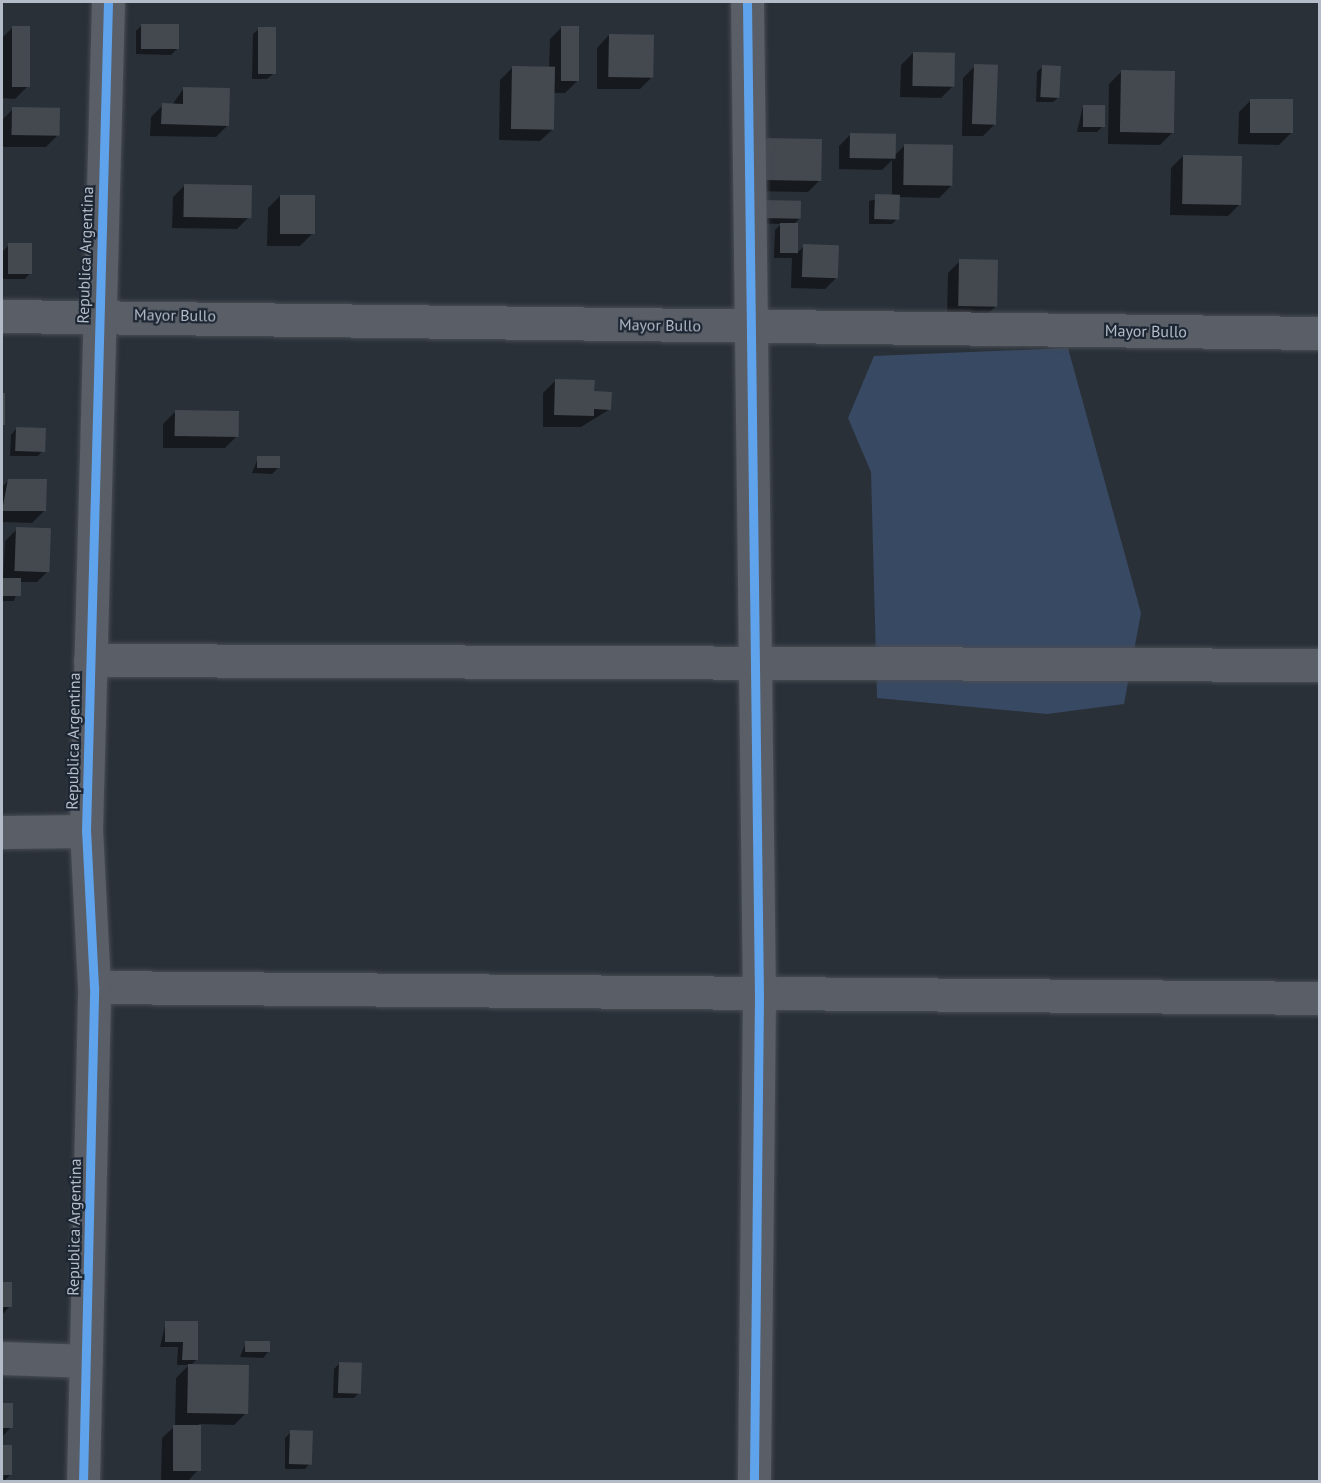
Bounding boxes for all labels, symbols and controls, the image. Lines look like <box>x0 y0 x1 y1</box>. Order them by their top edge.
street label: Republica Argentina <box>73 186 97 324</box>
street label: Mayor Bullo <box>134 305 216 325</box>
street label: Mayor Bullo <box>619 315 701 335</box>
street label: Mayor Bullo <box>1105 321 1187 341</box>
street label: Republica Argentina <box>62 672 84 810</box>
street label: Republica Argentina <box>63 1158 85 1296</box>

